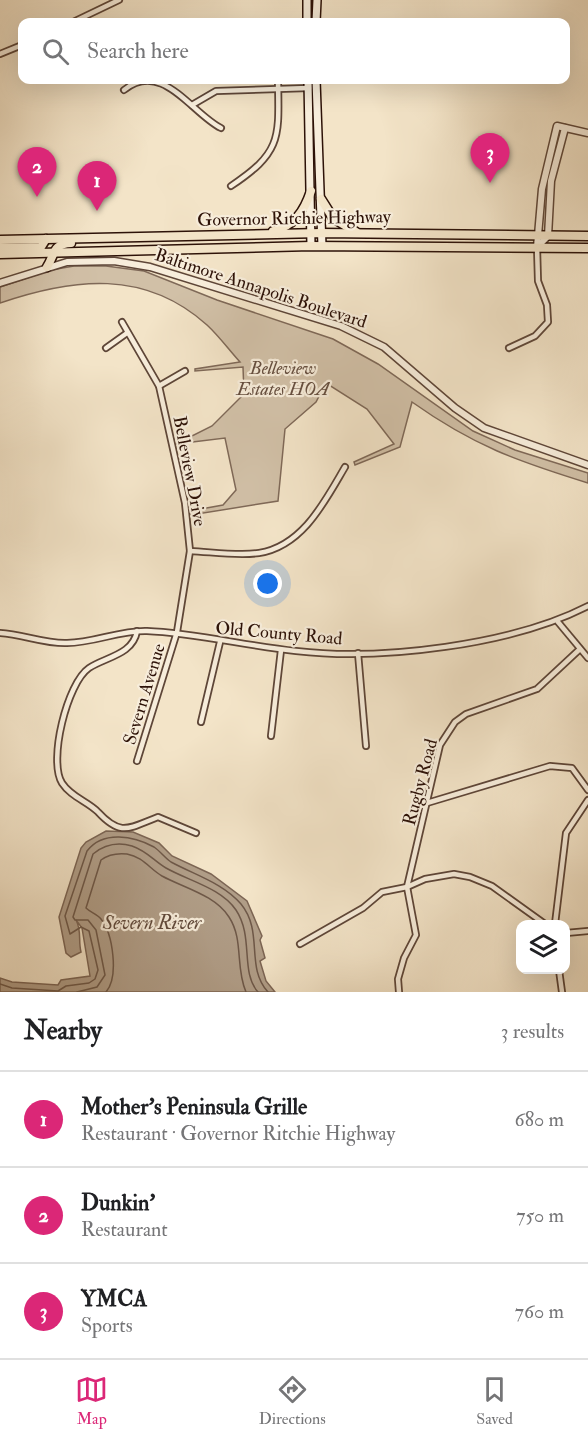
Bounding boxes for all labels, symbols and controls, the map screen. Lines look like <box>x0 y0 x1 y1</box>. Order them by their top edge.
search box <box>18 18 570 84</box>
icon: search <box>39 35 72 68</box>
text: Search here <box>87 37 189 65</box>
pin: 3 <box>470 134 510 183</box>
pin: 2 <box>18 148 57 197</box>
pin: 1 <box>78 162 116 211</box>
street label: Governor Ritchie Highway <box>197 205 392 232</box>
street label: Baltimore Annapolis Boulevard <box>152 243 370 334</box>
park label: Belleview Estates HOA <box>236 357 330 401</box>
street label: Belleview Drive <box>168 414 212 529</box>
your location <box>253 569 282 598</box>
street label: Old County Road <box>215 616 343 651</box>
street label: Severn Avenue <box>118 640 171 747</box>
street label: Rugby Road <box>398 736 443 828</box>
water label: Severn River <box>102 910 203 935</box>
map controls <box>516 920 570 974</box>
button: layers <box>516 920 570 974</box>
text: Nearby <box>24 1015 102 1047</box>
text: 3 results <box>501 1019 564 1044</box>
text: Mother's Peninsula Grille <box>81 1093 307 1121</box>
text: 1 <box>40 1107 47 1132</box>
text: 680 m <box>515 1107 564 1132</box>
text: Restaurant · Governor Ritchie Highway <box>81 1121 395 1146</box>
text: Dunkin' <box>81 1189 155 1217</box>
text: 2 <box>38 1203 49 1228</box>
text: 750 m <box>516 1203 564 1228</box>
text: Restaurant <box>81 1217 168 1242</box>
text: YMCA <box>81 1285 147 1313</box>
text: 3 <box>40 1299 47 1324</box>
text: 760 m <box>515 1299 564 1324</box>
text: Sports <box>81 1313 133 1338</box>
tab: Map <box>75 1373 108 1429</box>
tab: Directions <box>259 1373 326 1429</box>
tab: Saved <box>476 1373 513 1429</box>

